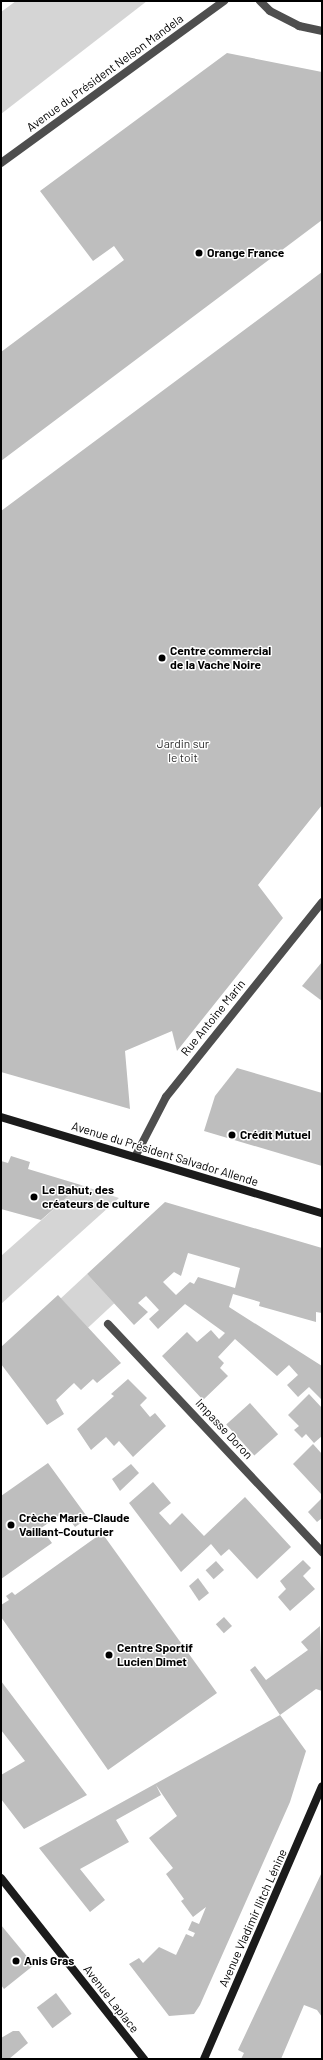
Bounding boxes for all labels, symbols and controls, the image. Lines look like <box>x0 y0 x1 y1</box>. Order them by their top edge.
street label: Avenue du Président Nelson Mandela <box>24 11 186 135</box>
place label: Orange France <box>207 246 284 260</box>
marker: Orange France <box>194 248 204 258</box>
place label: Centre commercial de la Vache Noire <box>170 644 271 672</box>
marker: Centre commercial de la Vache Noire <box>157 653 167 663</box>
park label: Jardin sur le toit <box>157 737 209 765</box>
street label: Rue Antoine Marin <box>178 977 248 1059</box>
street label: Avenue du Président Salvador Allende <box>70 1119 260 1189</box>
place label: Crédit Mutuel <box>240 1128 311 1142</box>
marker: Crédit Mutuel <box>227 1130 237 1140</box>
place label: Le Bahut, des créateurs de culture <box>42 1183 150 1211</box>
marker: Le Bahut, des créateurs de culture <box>29 1192 39 1202</box>
street label: Impasse Doron <box>192 1396 256 1462</box>
place label: Crèche Marie-Claude Vaillant-Couturier <box>19 1511 130 1539</box>
marker: Crèche Marie-Claude Vaillant-Couturier <box>6 1520 16 1530</box>
place label: Centre Sportif Lucien Dimet <box>117 1641 193 1669</box>
marker: Centre Sportif Lucien Dimet <box>104 1650 114 1660</box>
street label: Avenue Vladimir Ilitch Lénine <box>216 1847 290 1989</box>
place label: Anis Gras <box>24 1954 74 1968</box>
marker: Anis Gras <box>11 1956 21 1966</box>
street label: Avenue Laplace <box>80 1962 142 2036</box>

